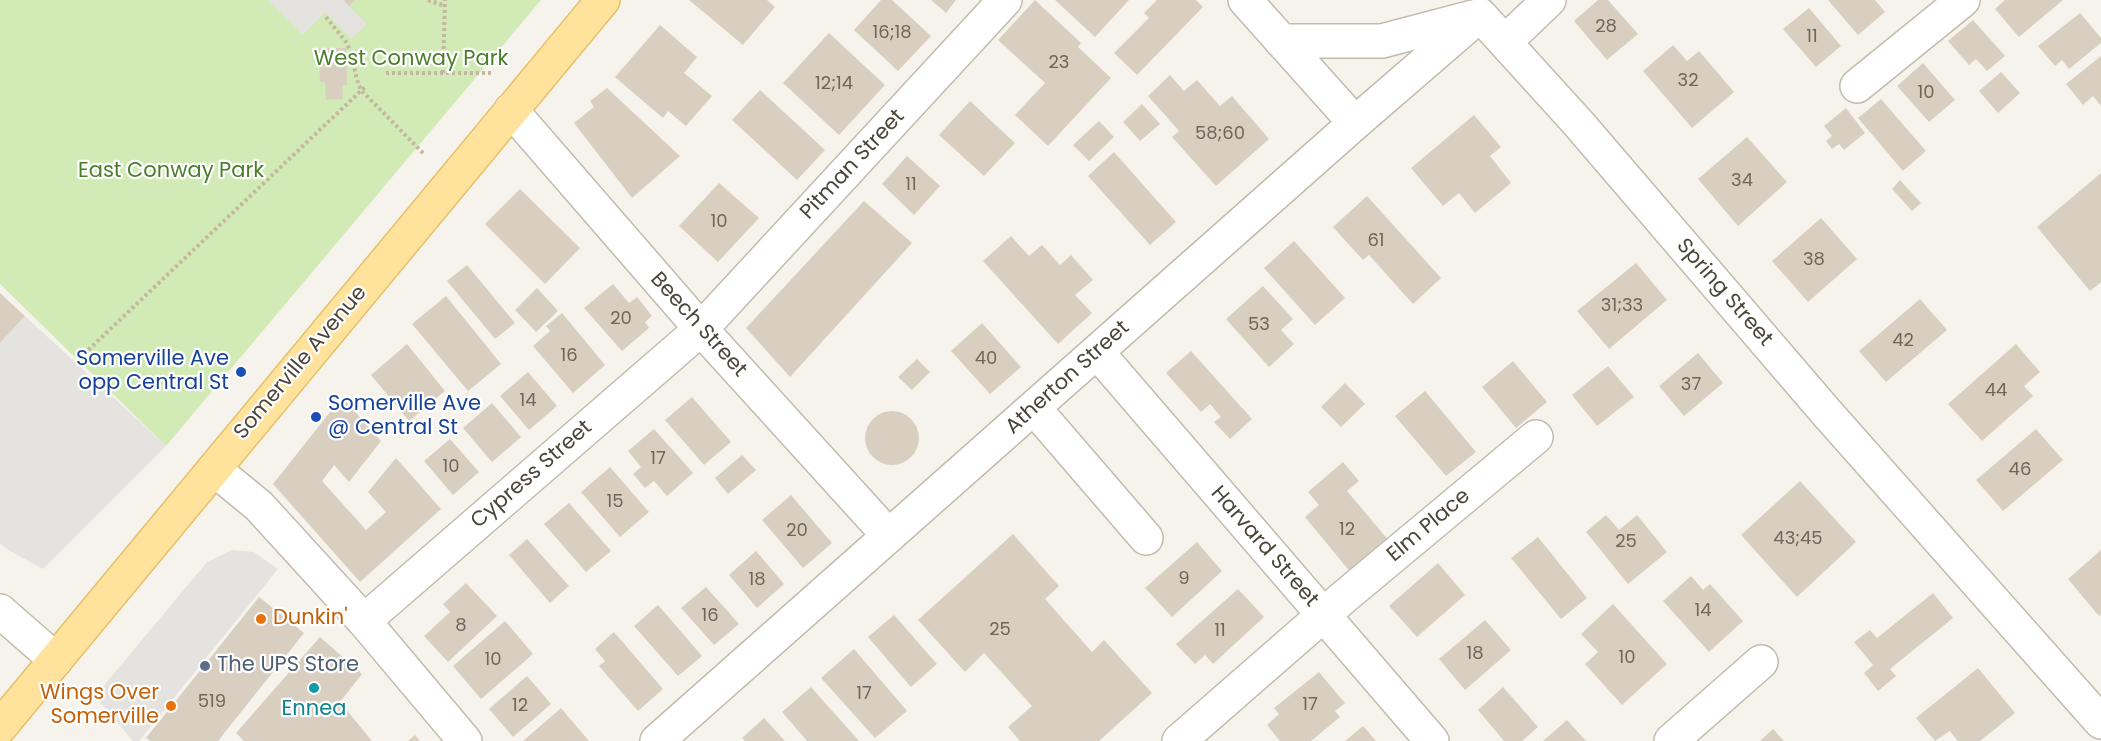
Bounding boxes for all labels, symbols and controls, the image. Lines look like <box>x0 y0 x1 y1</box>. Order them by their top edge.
house number: 28 <box>1595 16 1617 38</box>
house number: 16;18 <box>872 22 912 44</box>
house number: 11 <box>1806 26 1818 48</box>
park label: West Conway Park <box>314 47 508 73</box>
house number: 23 <box>1049 52 1069 74</box>
house number: 32 <box>1678 70 1698 92</box>
house number: 12;14 <box>815 73 853 95</box>
house number: 10 <box>1917 82 1935 104</box>
street label: Pitman Street <box>796 105 910 225</box>
house number: 58;60 <box>1195 123 1245 145</box>
park label: East Conway Park <box>78 159 264 185</box>
house number: 34 <box>1731 170 1753 192</box>
house number: 11 <box>905 174 917 196</box>
house number: 10 <box>710 211 728 233</box>
house number: 61 <box>1367 230 1385 252</box>
street label: Spring Street <box>1670 234 1778 352</box>
house number: 38 <box>1803 249 1825 271</box>
street label: Beech Street <box>644 267 752 383</box>
street label: Somerville Avenue <box>229 281 373 445</box>
house number: 31;33 <box>1601 295 1643 317</box>
house number: 20 <box>610 308 632 330</box>
house number: 53 <box>1248 314 1270 336</box>
street label: Atherton Street <box>1001 316 1135 440</box>
house number: 42 <box>1892 330 1914 352</box>
house number: 16 <box>560 345 578 367</box>
place label: Somerville Ave opp Central St <box>76 347 229 397</box>
house number: 40 <box>975 348 997 370</box>
marker: Somerville Ave opp Central St <box>234 365 248 379</box>
house number: 37 <box>1681 374 1701 396</box>
house number: 44 <box>1985 380 2007 402</box>
house number: 14 <box>519 390 537 412</box>
place label: Somerville Ave @ Central St <box>328 392 481 442</box>
marker: Somerville Ave @ Central St <box>309 410 323 424</box>
street label: Cypress Street <box>466 416 598 534</box>
house number: 17 <box>650 448 666 470</box>
house number: 10 <box>442 456 460 478</box>
house number: 46 <box>2009 459 2031 481</box>
street label: Harvard Street <box>1205 482 1323 612</box>
street label: Elm Place <box>1382 484 1476 568</box>
house number: 15 <box>606 491 624 513</box>
house number: 12 <box>1339 519 1355 541</box>
house number: 20 <box>786 520 808 542</box>
house number: 43;45 <box>1773 528 1823 550</box>
house number: 25 <box>1615 531 1637 553</box>
house number: 9 <box>1178 568 1190 590</box>
house number: 18 <box>748 569 766 591</box>
house number: 14 <box>1694 600 1712 622</box>
house number: 16 <box>701 605 719 627</box>
place label: Dunkin' <box>273 606 347 632</box>
marker: Dunkin' <box>254 612 268 626</box>
house number: 8 <box>455 615 467 637</box>
house number: 25 <box>989 619 1011 641</box>
house number: 11 <box>1214 620 1226 642</box>
house number: 18 <box>1466 643 1484 665</box>
house number: 10 <box>1618 647 1636 669</box>
house number: 10 <box>484 649 502 671</box>
place label: The UPS Store <box>217 653 359 679</box>
marker: The UPS Store <box>198 659 212 673</box>
place label: Wings Over Somerville <box>40 681 159 731</box>
marker: Ennea <box>307 681 321 695</box>
house number: 17 <box>856 683 872 705</box>
house number: 519 <box>198 691 226 713</box>
house number: 17 <box>1302 694 1318 716</box>
house number: 12 <box>512 695 528 717</box>
place label: Ennea <box>282 697 346 723</box>
marker: Wings Over Somerville <box>164 699 178 713</box>

